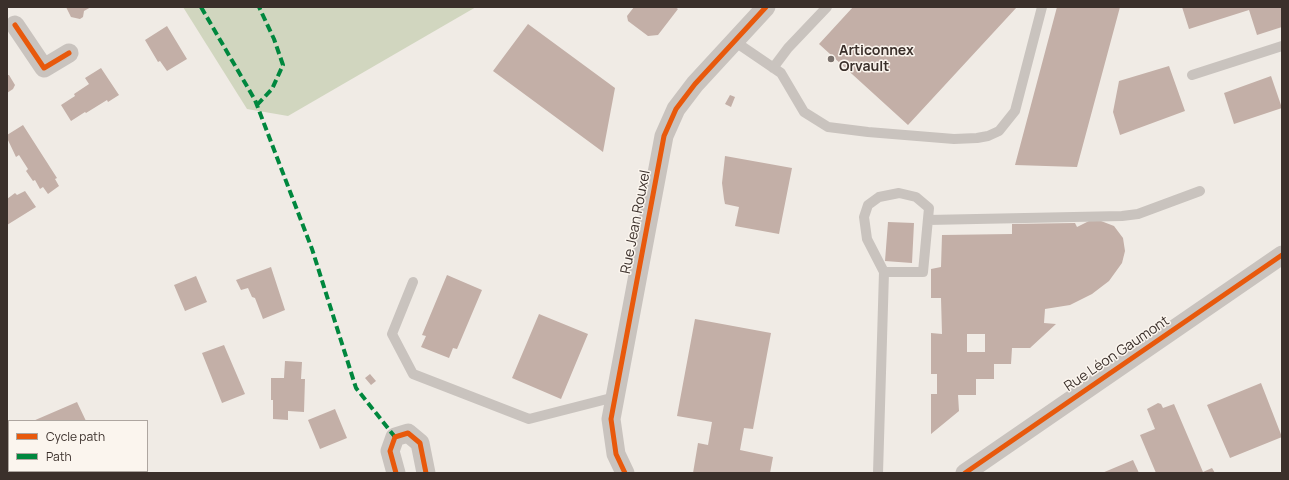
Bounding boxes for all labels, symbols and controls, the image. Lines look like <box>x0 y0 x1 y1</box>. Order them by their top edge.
place label: Articonnex Orvault <box>839 43 914 76</box>
marker: Articonnex Orvault <box>826 54 836 64</box>
street label: Rue Jean Rouxel <box>618 169 654 275</box>
street label: Rue Léon Gaumont <box>1061 313 1173 395</box>
legend <box>8 420 148 472</box>
text: Cycle path <box>46 428 105 445</box>
text: Path <box>46 448 72 465</box>

